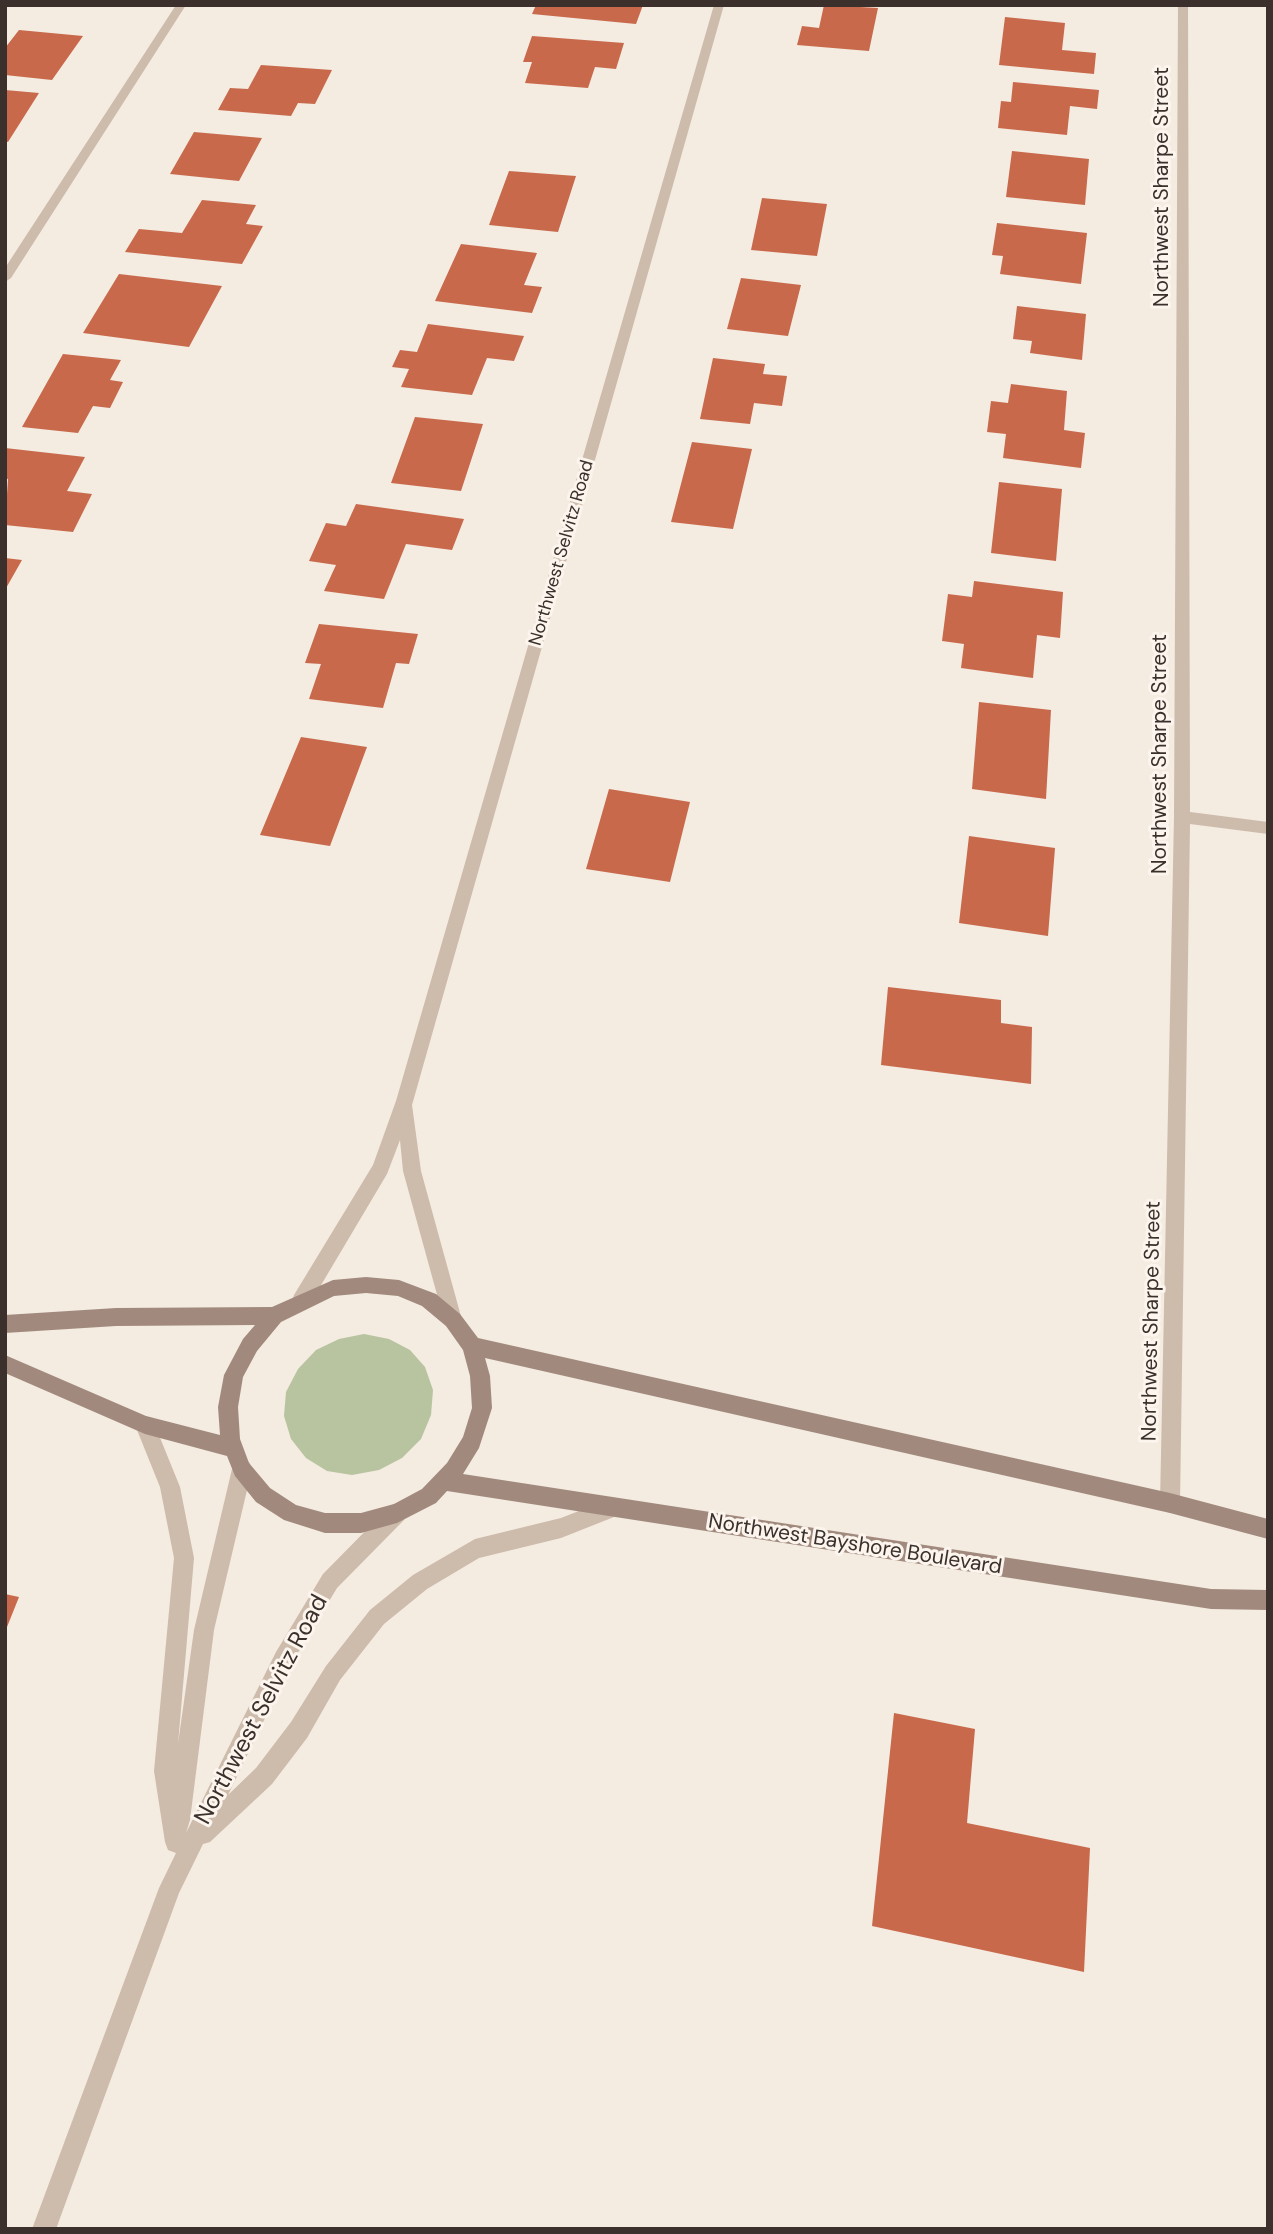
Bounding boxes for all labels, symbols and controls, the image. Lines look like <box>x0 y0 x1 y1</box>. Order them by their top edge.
street label: Northwest Sharpe Street <box>1149 67 1175 307</box>
street label: Northwest Selvitz Road <box>525 458 599 648</box>
street label: Northwest Sharpe Street <box>1147 634 1173 874</box>
street label: Northwest Sharpe Street <box>1137 1201 1167 1441</box>
street label: Northwest Bayshore Boulevard <box>706 1509 1004 1581</box>
street label: Northwest Selvitz Road <box>189 1590 335 1830</box>

